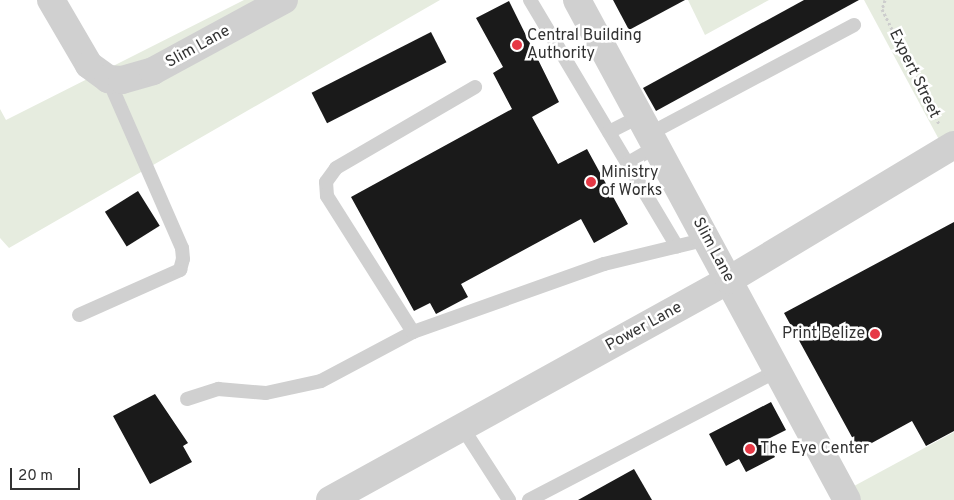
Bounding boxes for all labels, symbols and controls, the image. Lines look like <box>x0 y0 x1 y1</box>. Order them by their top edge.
street label: Slim Lane <box>162 21 234 73</box>
place label: Central Building Authority <box>527 26 642 64</box>
street label: Expert Street <box>884 26 944 122</box>
marker: Central Building Authority <box>511 39 523 51</box>
place label: Ministry of Works <box>601 163 663 201</box>
marker: Ministry of Works <box>585 176 597 188</box>
street label: Slim Lane <box>688 214 738 286</box>
street label: Power Lane <box>602 298 686 356</box>
place label: Print Belize <box>782 324 865 344</box>
marker: Print Belize <box>869 328 881 340</box>
place label: The Eye Center <box>760 439 869 459</box>
marker: The Eye Center <box>744 443 756 455</box>
scale bar <box>12 458 82 490</box>
text: 20 m <box>18 467 53 486</box>

